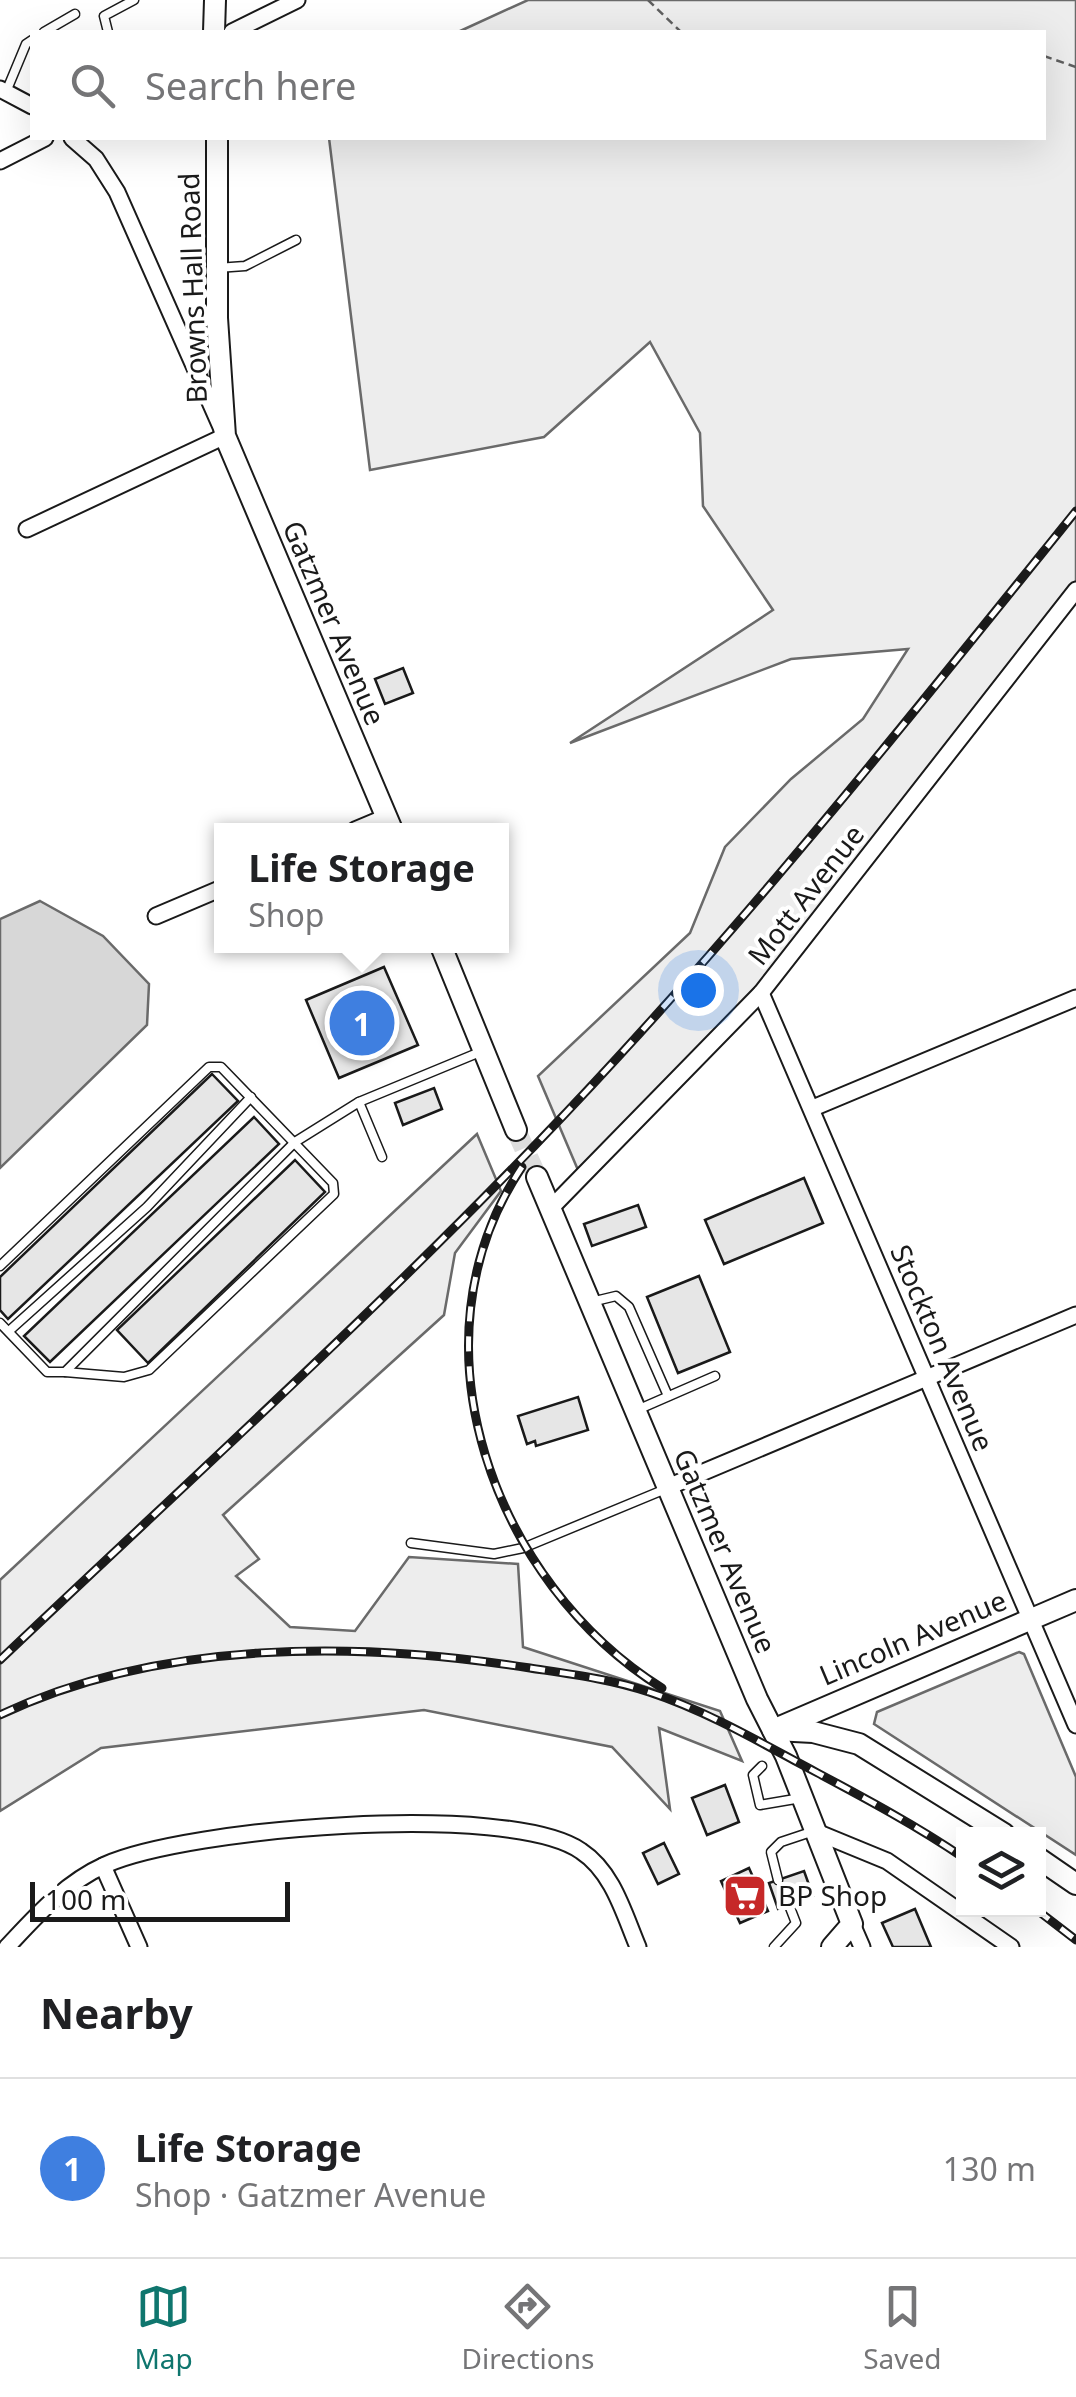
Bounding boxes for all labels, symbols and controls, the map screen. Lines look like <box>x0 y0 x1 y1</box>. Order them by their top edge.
search box <box>30 30 1046 140</box>
icon: search <box>65 58 120 113</box>
text: Search here <box>145 59 356 111</box>
street label: Browns Hall Road <box>169 172 215 404</box>
street label: Gatzmer Avenue <box>275 515 395 731</box>
street label: Mott Avenue <box>738 816 872 972</box>
popup <box>214 823 509 953</box>
text: Life Storage <box>248 841 475 893</box>
text: Shop <box>248 893 325 936</box>
your location <box>673 965 724 1016</box>
pin: 1 <box>330 986 394 1060</box>
street label: Stockton Avenue <box>882 1239 1004 1457</box>
street label: Gatzmer Avenue <box>666 1443 786 1659</box>
street label: Lincoln Avenue <box>813 1581 1012 1694</box>
map controls <box>956 1827 1046 1917</box>
button: layers <box>956 1827 1046 1917</box>
supermarket icon: BP Shop <box>722 1873 768 1919</box>
place label: BP Shop <box>778 1876 887 1914</box>
scale bar <box>30 1877 290 1922</box>
text: 100 m <box>45 1880 127 1918</box>
text: Nearby <box>40 1984 193 2041</box>
text: Life Storage <box>135 2121 362 2173</box>
text: 1 <box>63 2147 82 2190</box>
text: 130 m <box>943 2147 1036 2190</box>
text: Shop · Gatzmer Avenue <box>135 2173 486 2216</box>
tab: Map <box>134 2279 193 2377</box>
tab: Directions <box>462 2279 594 2377</box>
tab: Saved <box>863 2279 942 2377</box>

